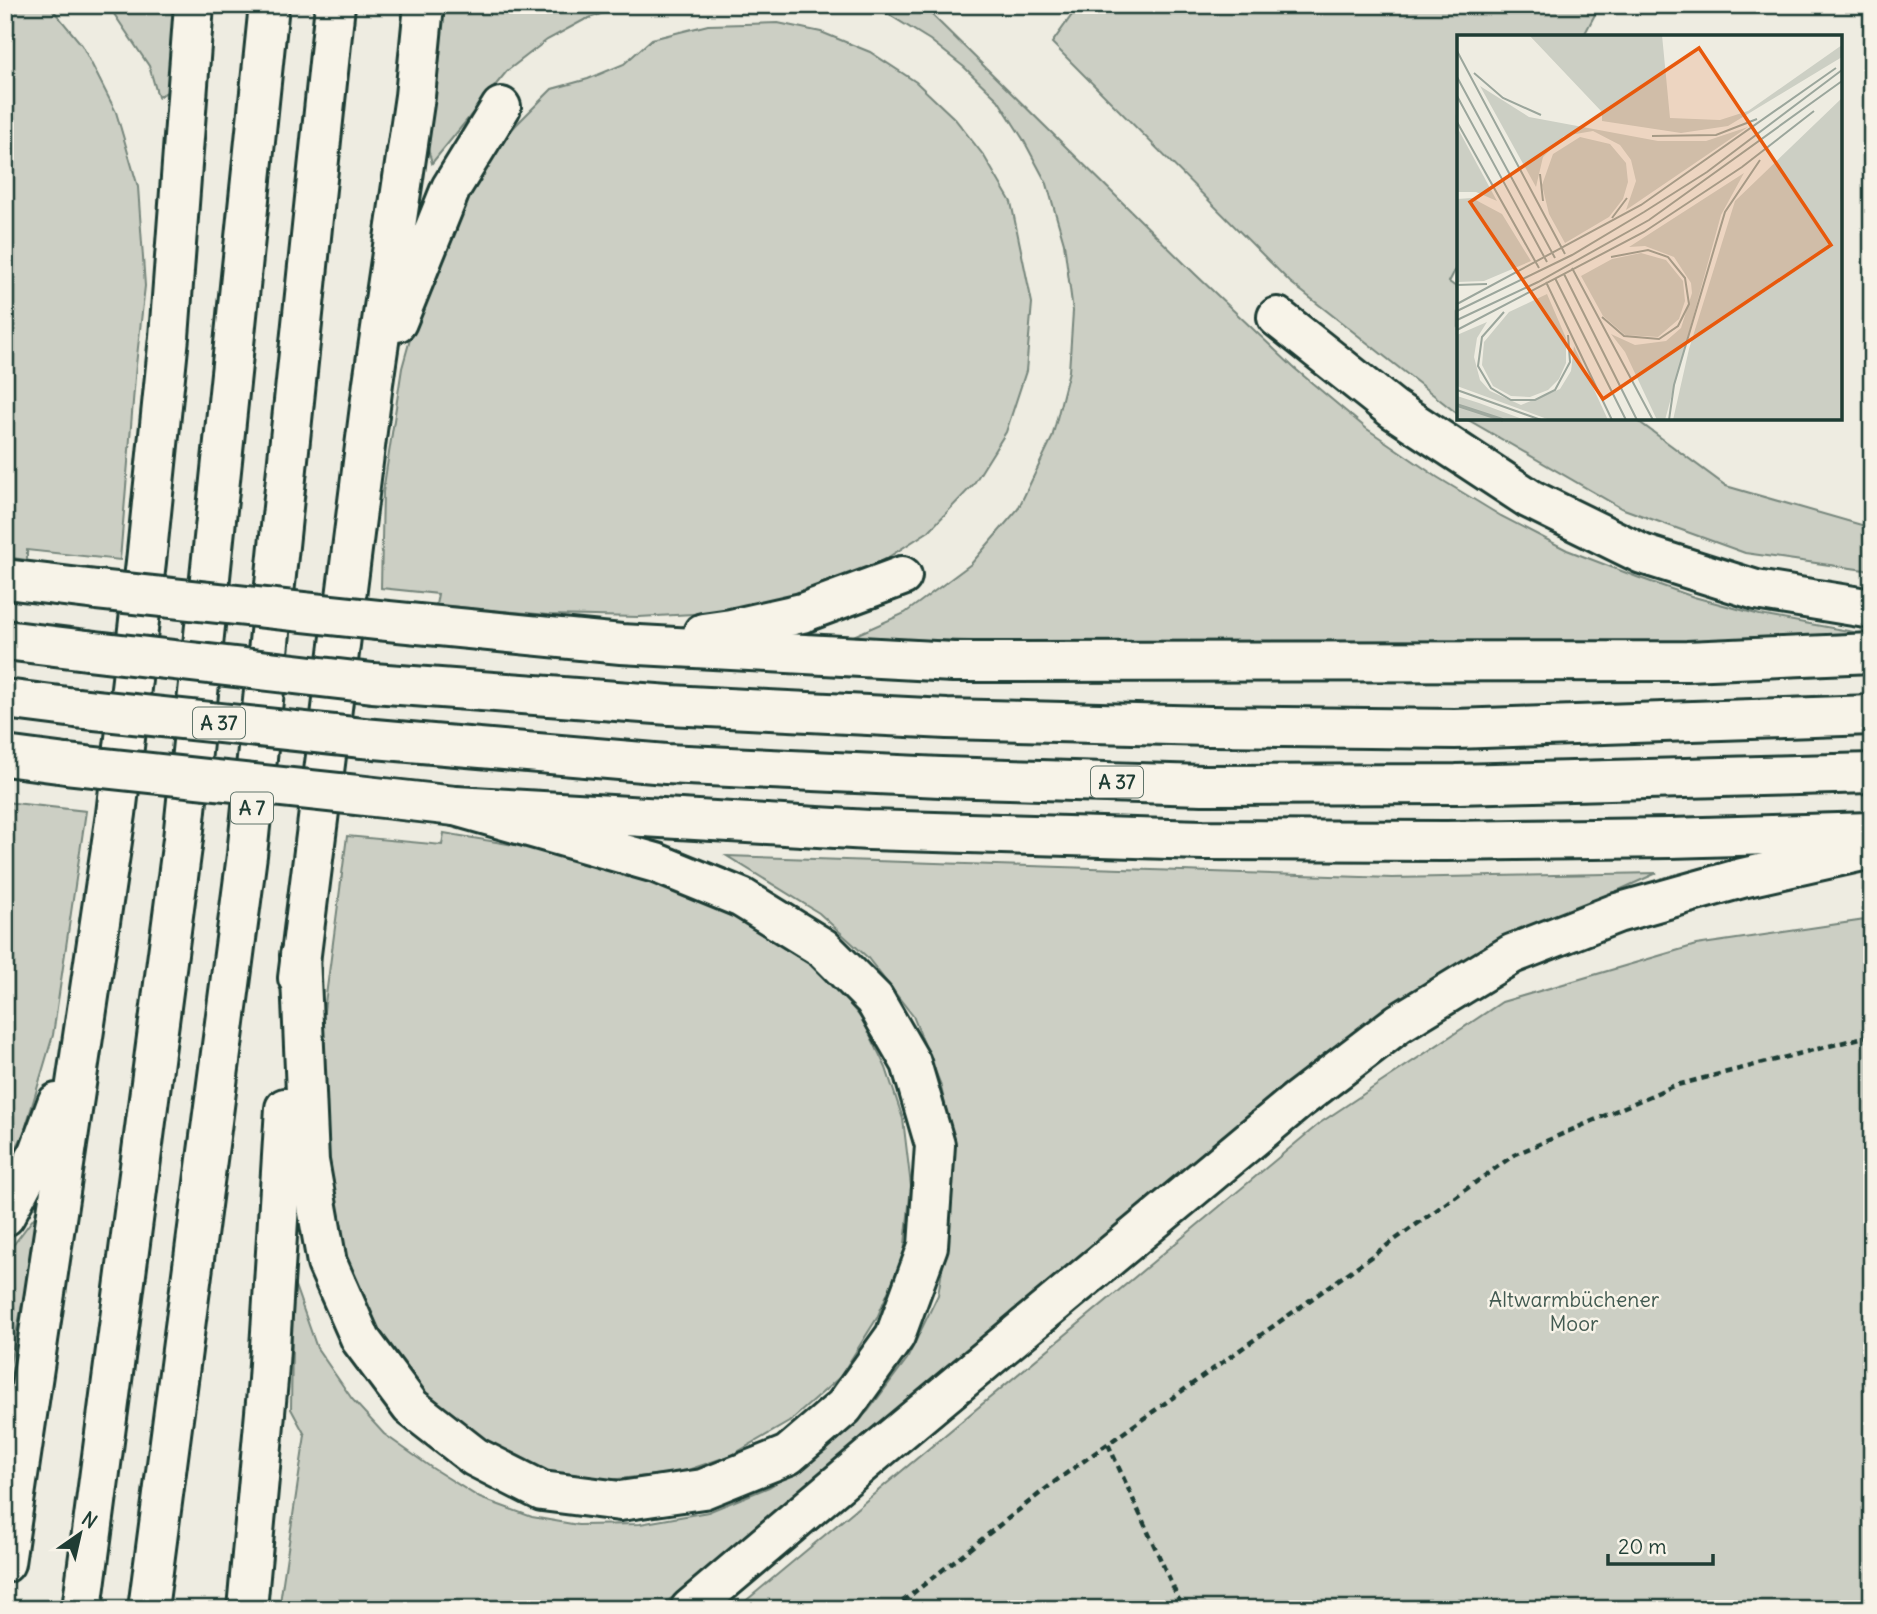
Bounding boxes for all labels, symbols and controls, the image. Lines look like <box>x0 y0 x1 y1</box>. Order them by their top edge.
inset map <box>1457 35 1842 420</box>
road number: A 37 <box>193 708 245 738</box>
road number: A 37 <box>1091 766 1143 797</box>
road number: A 7 <box>231 792 273 824</box>
park label: Altwarmbüchener Moor <box>1489 1286 1660 1337</box>
north arrow <box>46 1498 116 1568</box>
text: N <box>77 1506 102 1534</box>
scale bar <box>1608 1523 1713 1567</box>
text: 20 m <box>1618 1533 1667 1560</box>

